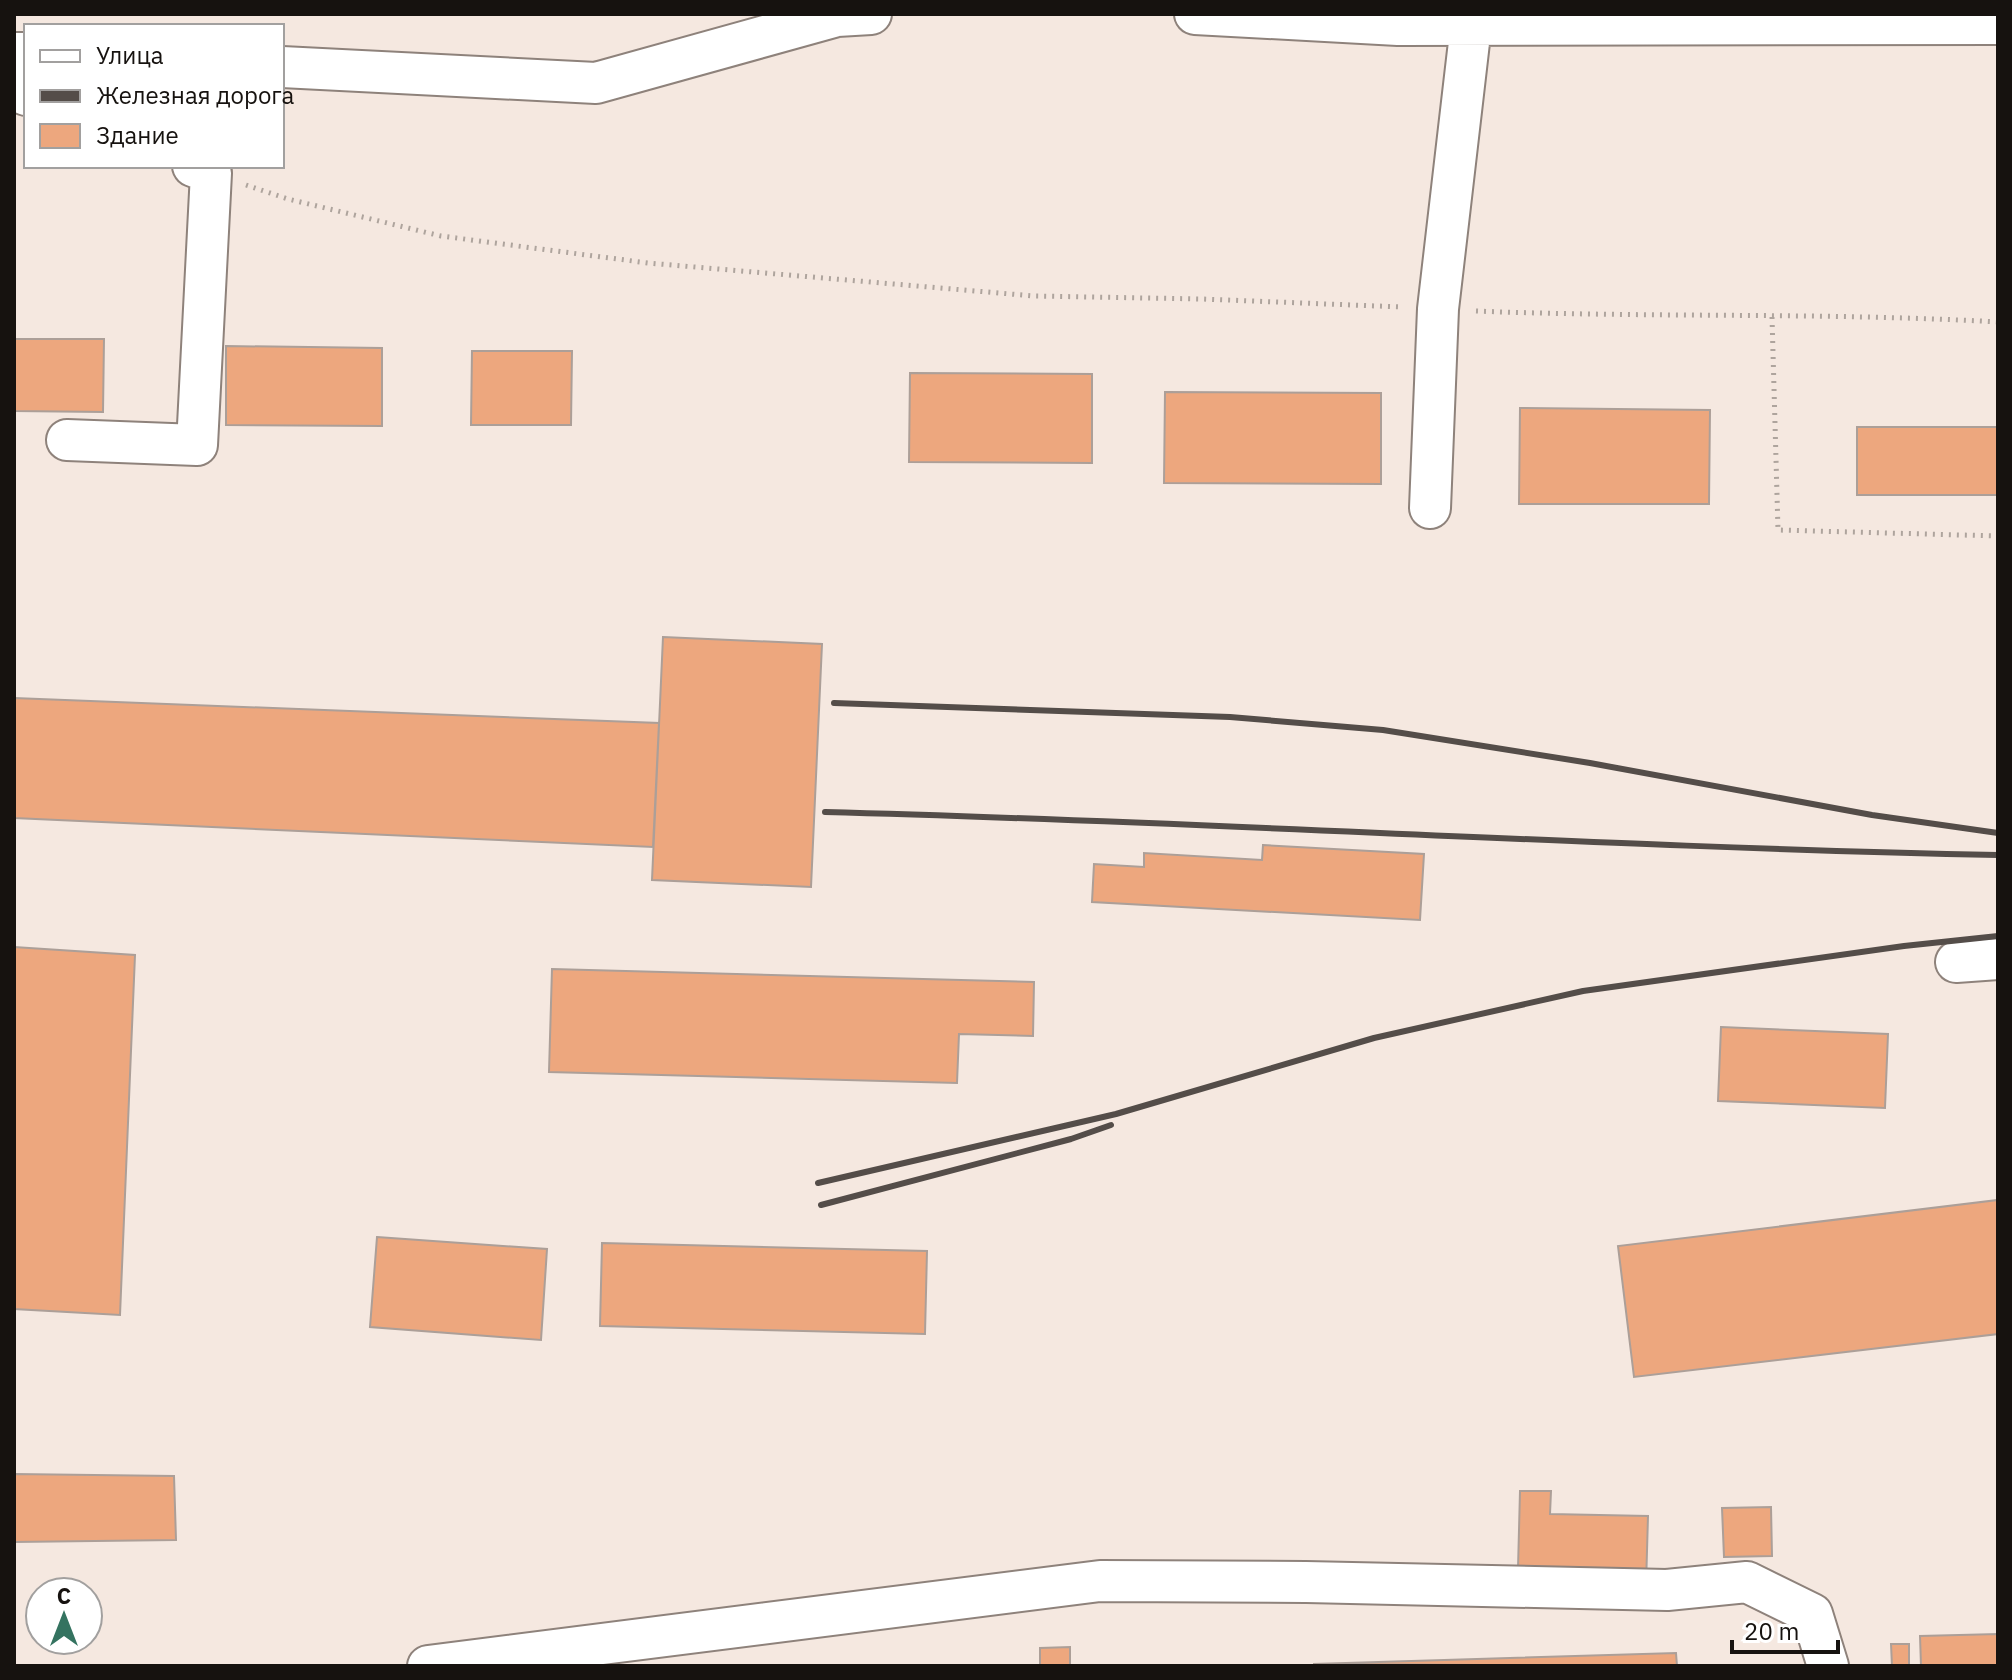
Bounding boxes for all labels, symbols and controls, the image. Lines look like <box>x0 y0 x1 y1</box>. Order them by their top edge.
legend <box>24 24 284 168</box>
text: Улица <box>96 39 164 71</box>
text: Железная дорога <box>96 79 294 111</box>
text: Здание <box>96 119 179 151</box>
north arrow <box>24 1576 104 1656</box>
text: С <box>57 1581 71 1610</box>
scale bar <box>1732 1604 1838 1654</box>
text: 20 m <box>1744 1615 1799 1647</box>

